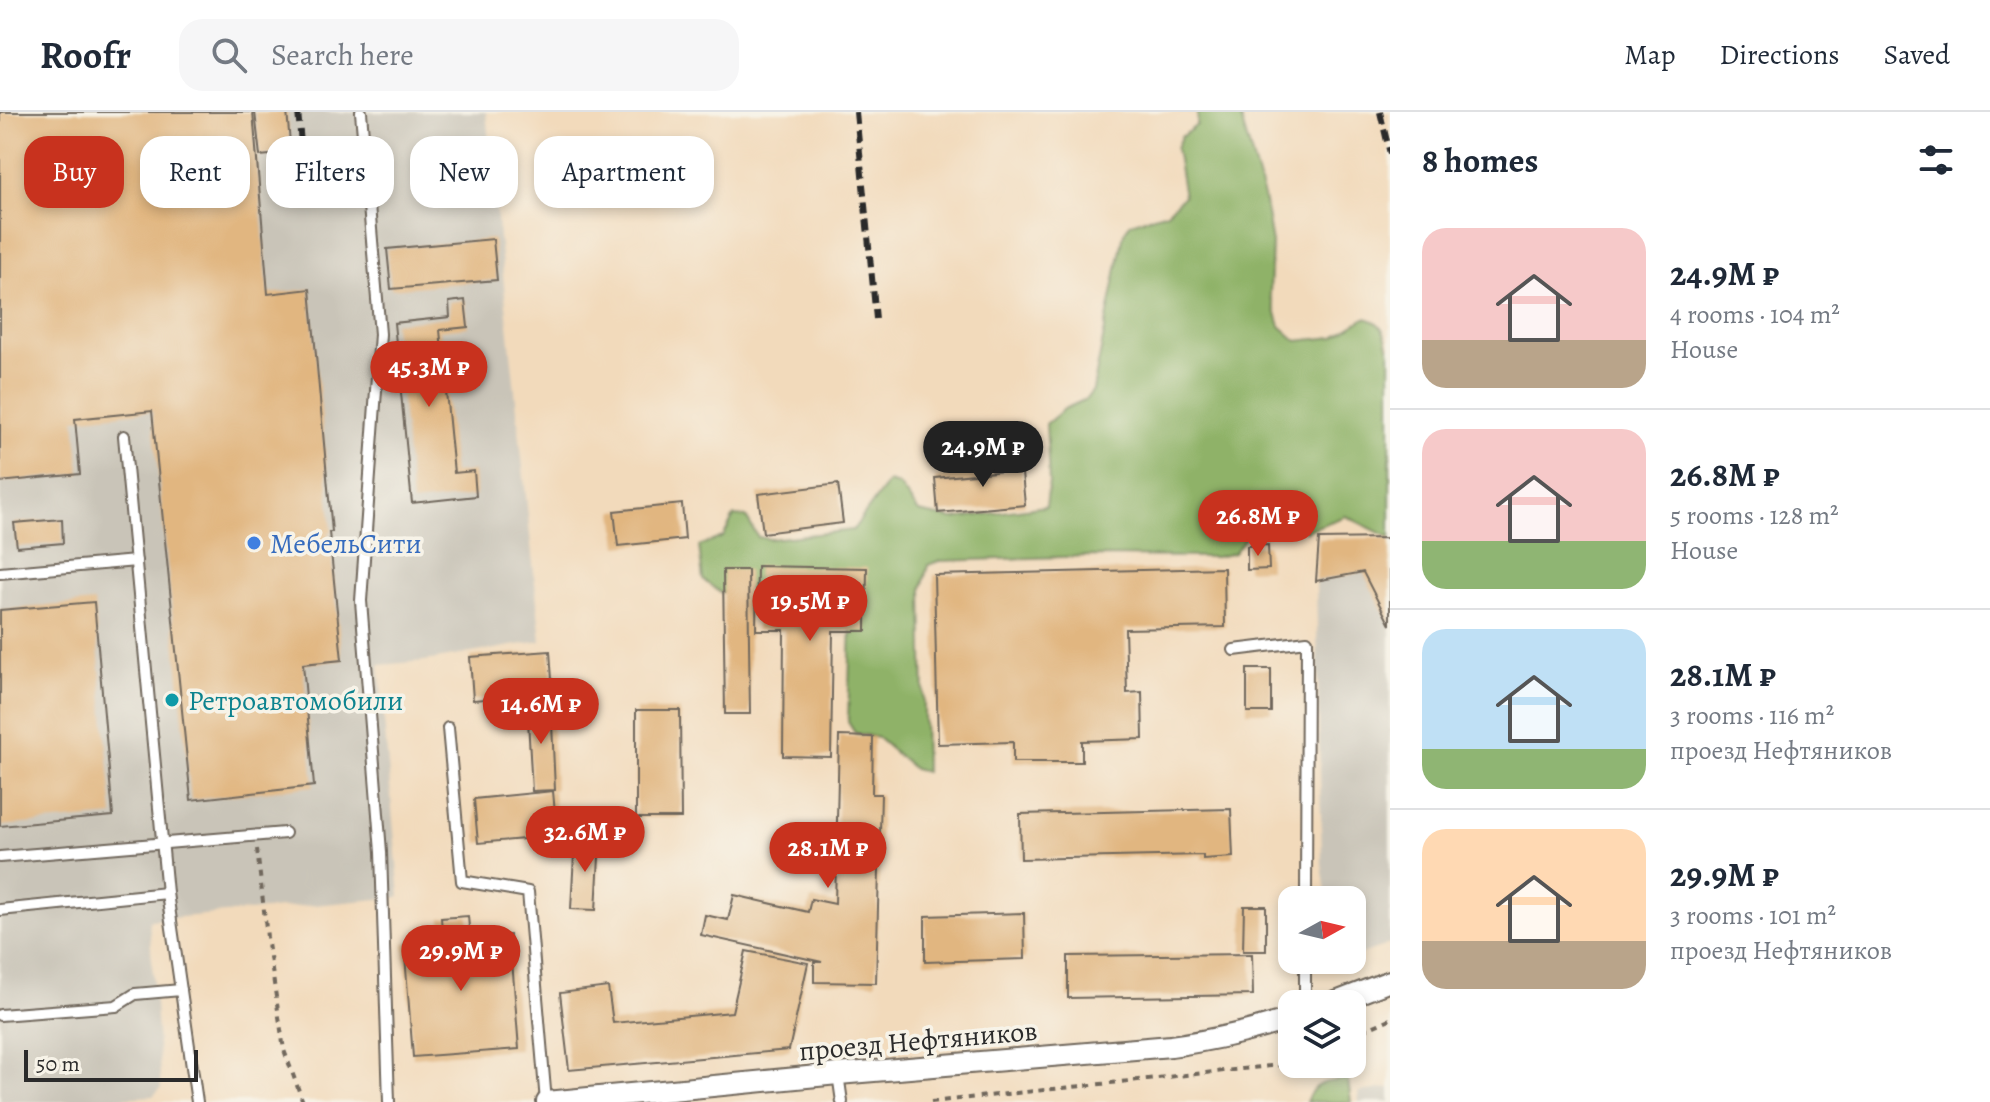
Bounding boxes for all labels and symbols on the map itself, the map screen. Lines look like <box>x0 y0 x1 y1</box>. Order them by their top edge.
pin: 45.3M ₽ <box>355 341 503 409</box>
pin: 24.9M ₽ <box>909 421 1057 489</box>
pin: 26.8M ₽ <box>1184 490 1332 558</box>
place label: МебельСити <box>270 525 422 563</box>
marker: МебельСити <box>245 534 263 552</box>
pin: 19.5M ₽ <box>736 575 884 643</box>
pin: 14.6M ₽ <box>467 678 615 746</box>
place label: Ретроавтомобили <box>188 682 403 720</box>
marker: Ретроавтомобили <box>163 691 181 709</box>
pin: 32.6M ₽ <box>511 806 659 874</box>
pin: 28.1M ₽ <box>754 822 902 890</box>
north arrow <box>1278 886 1366 974</box>
pin: 29.9M ₽ <box>387 925 535 993</box>
street label: проезд Нефтяников <box>797 1012 1039 1070</box>
scale bar <box>24 1046 198 1082</box>

